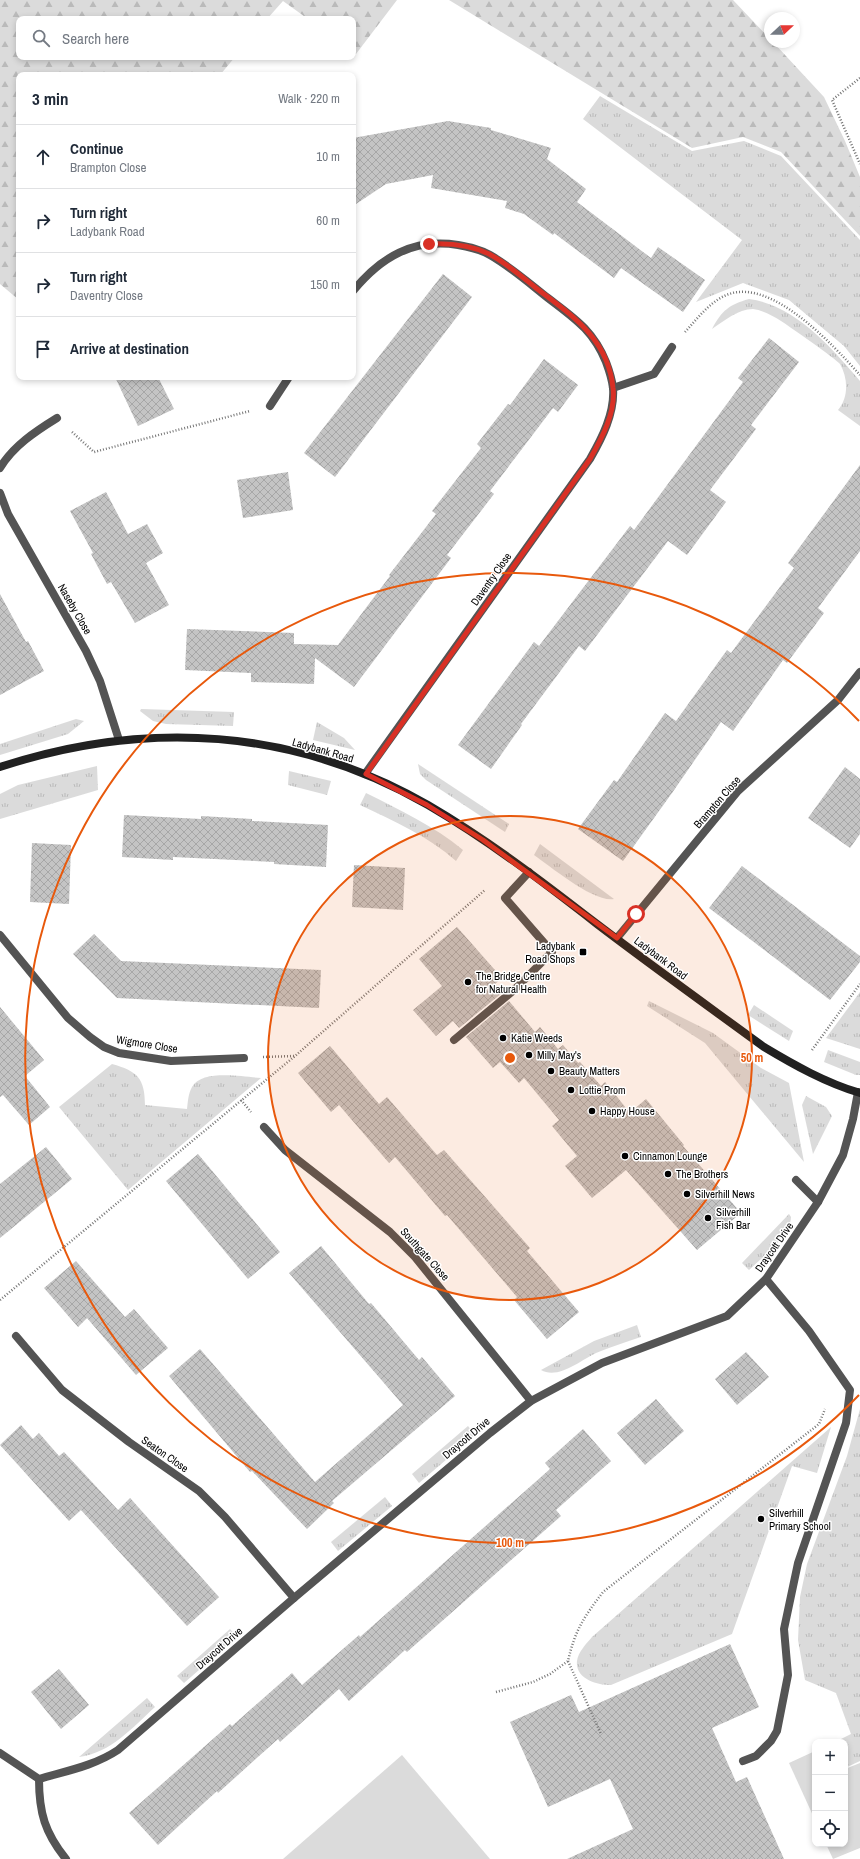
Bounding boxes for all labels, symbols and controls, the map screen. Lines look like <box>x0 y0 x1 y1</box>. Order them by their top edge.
north arrow <box>764 12 800 48</box>
search box <box>16 16 356 60</box>
icon: search <box>30 27 52 49</box>
text: Search here <box>62 28 129 49</box>
text: 3 min <box>32 87 68 110</box>
text: Walk · 220 m <box>278 90 340 107</box>
text: Continue <box>70 138 123 159</box>
icon: ahead <box>32 146 54 168</box>
text: 10 m <box>316 148 340 165</box>
text: Brampton Close <box>70 159 146 176</box>
text: Turn right <box>70 202 127 223</box>
icon: right <box>32 210 54 232</box>
text: 60 m <box>316 212 340 229</box>
text: Ladybank Road <box>70 223 145 240</box>
route end <box>420 235 438 253</box>
text: Turn right <box>70 266 127 287</box>
icon: right <box>32 274 54 296</box>
text: 150 m <box>310 276 340 293</box>
text: Daventry Close <box>70 287 143 304</box>
icon: arrive <box>32 338 54 360</box>
text: Arrive at destination <box>70 338 189 359</box>
street label: Daventry Close <box>468 550 514 608</box>
street label: Naseby Close <box>55 581 95 637</box>
street label: Ladybank Road <box>291 735 355 765</box>
street label: Brampton Close <box>691 773 743 831</box>
route start <box>627 905 645 923</box>
street label: Ladybank Road <box>632 933 690 983</box>
place label: Ladybank Road Shops <box>525 939 575 966</box>
marker: Ladybank Road Shops <box>578 947 588 957</box>
place label: The Bridge Centre for Natural Health <box>476 969 550 996</box>
marker: The Bridge Centre for Natural Health <box>463 977 473 987</box>
place label: Katie Weeds <box>511 1031 563 1045</box>
street label: Wigmore Close <box>115 1032 179 1056</box>
marker: Katie Weeds <box>498 1033 508 1043</box>
place label: Milly May's <box>537 1048 582 1062</box>
marker: Milly May's <box>524 1050 534 1060</box>
text: 50 m <box>741 1050 763 1066</box>
centre of rings <box>503 1051 517 1065</box>
place label: Beauty Matters <box>559 1064 620 1078</box>
marker: Beauty Matters <box>546 1066 556 1076</box>
place label: Lottie Prom <box>579 1083 626 1097</box>
marker: Lottie Prom <box>566 1085 576 1095</box>
place label: Happy House <box>600 1104 655 1118</box>
marker: Happy House <box>587 1106 597 1116</box>
place label: Cinnamon Lounge <box>633 1149 707 1163</box>
marker: Cinnamon Lounge <box>620 1151 630 1161</box>
place label: The Brothers <box>676 1167 729 1181</box>
marker: The Brothers <box>663 1169 673 1179</box>
place label: Silverhill News <box>695 1187 755 1201</box>
marker: Silverhill News <box>682 1189 692 1199</box>
place label: Silverhill Fish Bar <box>716 1205 751 1232</box>
marker: Silverhill Fish Bar <box>703 1213 713 1223</box>
street label: Draycott Drive <box>752 1219 796 1275</box>
street label: Southgate Close <box>397 1225 453 1283</box>
street label: Draycott Drive <box>439 1414 493 1462</box>
street label: Seaton Close <box>139 1433 191 1475</box>
place label: Silverhill Primary School <box>769 1506 831 1533</box>
marker: Silverhill Primary School <box>756 1514 766 1524</box>
text: 100 m <box>496 1535 524 1551</box>
street label: Draycott Drive <box>193 1624 245 1672</box>
map controls <box>812 1739 848 1847</box>
button: + <box>812 1739 848 1775</box>
button: − <box>812 1775 848 1811</box>
button: locate <box>812 1811 848 1847</box>

